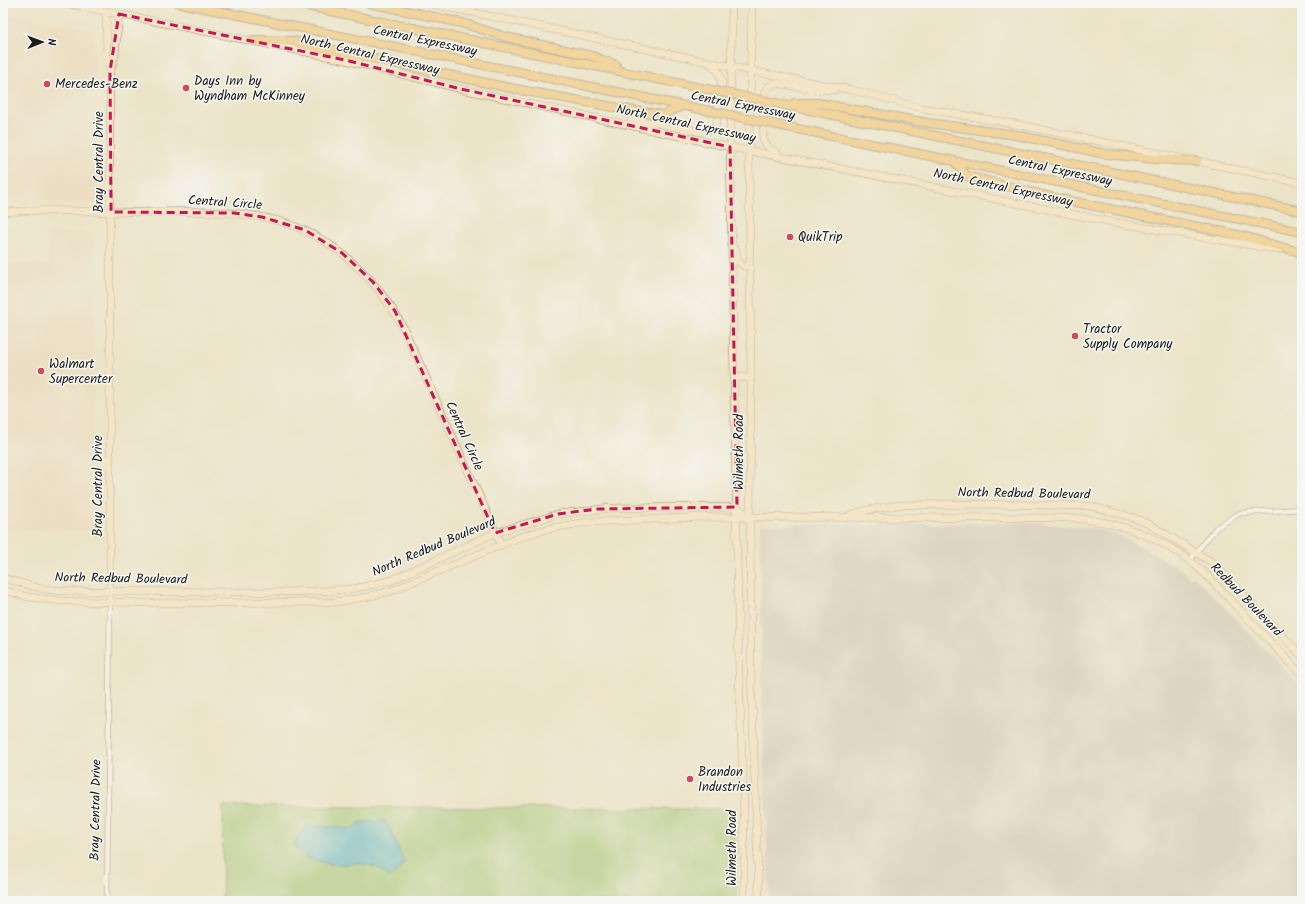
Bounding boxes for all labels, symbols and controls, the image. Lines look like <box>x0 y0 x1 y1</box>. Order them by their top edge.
street label: Central Expressway <box>371 20 480 62</box>
north arrow <box>22 22 62 62</box>
street label: North Central Expressway <box>298 29 442 81</box>
text: N <box>42 38 60 46</box>
place label: Days Inn by Wyndham McKinney <box>194 71 306 107</box>
place label: Mercedes-Benz <box>55 74 138 95</box>
marker: Mercedes-Benz <box>42 79 52 89</box>
marker: Days Inn by Wyndham McKinney <box>181 83 191 93</box>
street label: Central Expressway <box>689 86 798 127</box>
street label: North Central Expressway <box>614 99 759 149</box>
street label: Bray Central Drive <box>89 111 110 213</box>
street label: Central Expressway <box>1006 150 1115 192</box>
street label: North Central Expressway <box>931 163 1076 213</box>
street label: Central Circle <box>187 190 263 216</box>
place label: QuikTrip <box>798 227 843 248</box>
marker: QuikTrip <box>785 232 795 242</box>
place label: Tractor Supply Company <box>1083 319 1173 355</box>
marker: Tractor Supply Company <box>1070 331 1080 341</box>
place label: Walmart Supercenter <box>49 354 113 390</box>
marker: Walmart Supercenter <box>36 366 46 376</box>
street label: Central Circle <box>439 398 489 474</box>
street label: Wilmeth Road <box>729 414 750 490</box>
street label: Bray Central Drive <box>88 435 109 537</box>
street label: North Redbud Boulevard <box>957 482 1091 506</box>
street label: North Redbud Boulevard <box>369 511 500 583</box>
street label: Redbud Boulevard <box>1205 558 1287 642</box>
street label: North Redbud Boulevard <box>54 567 188 591</box>
street label: Bray Central Drive <box>85 759 107 861</box>
place label: Brandon Industries <box>698 762 752 798</box>
marker: Brandon Industries <box>685 774 695 784</box>
street label: Wilmeth Road <box>722 810 743 886</box>

